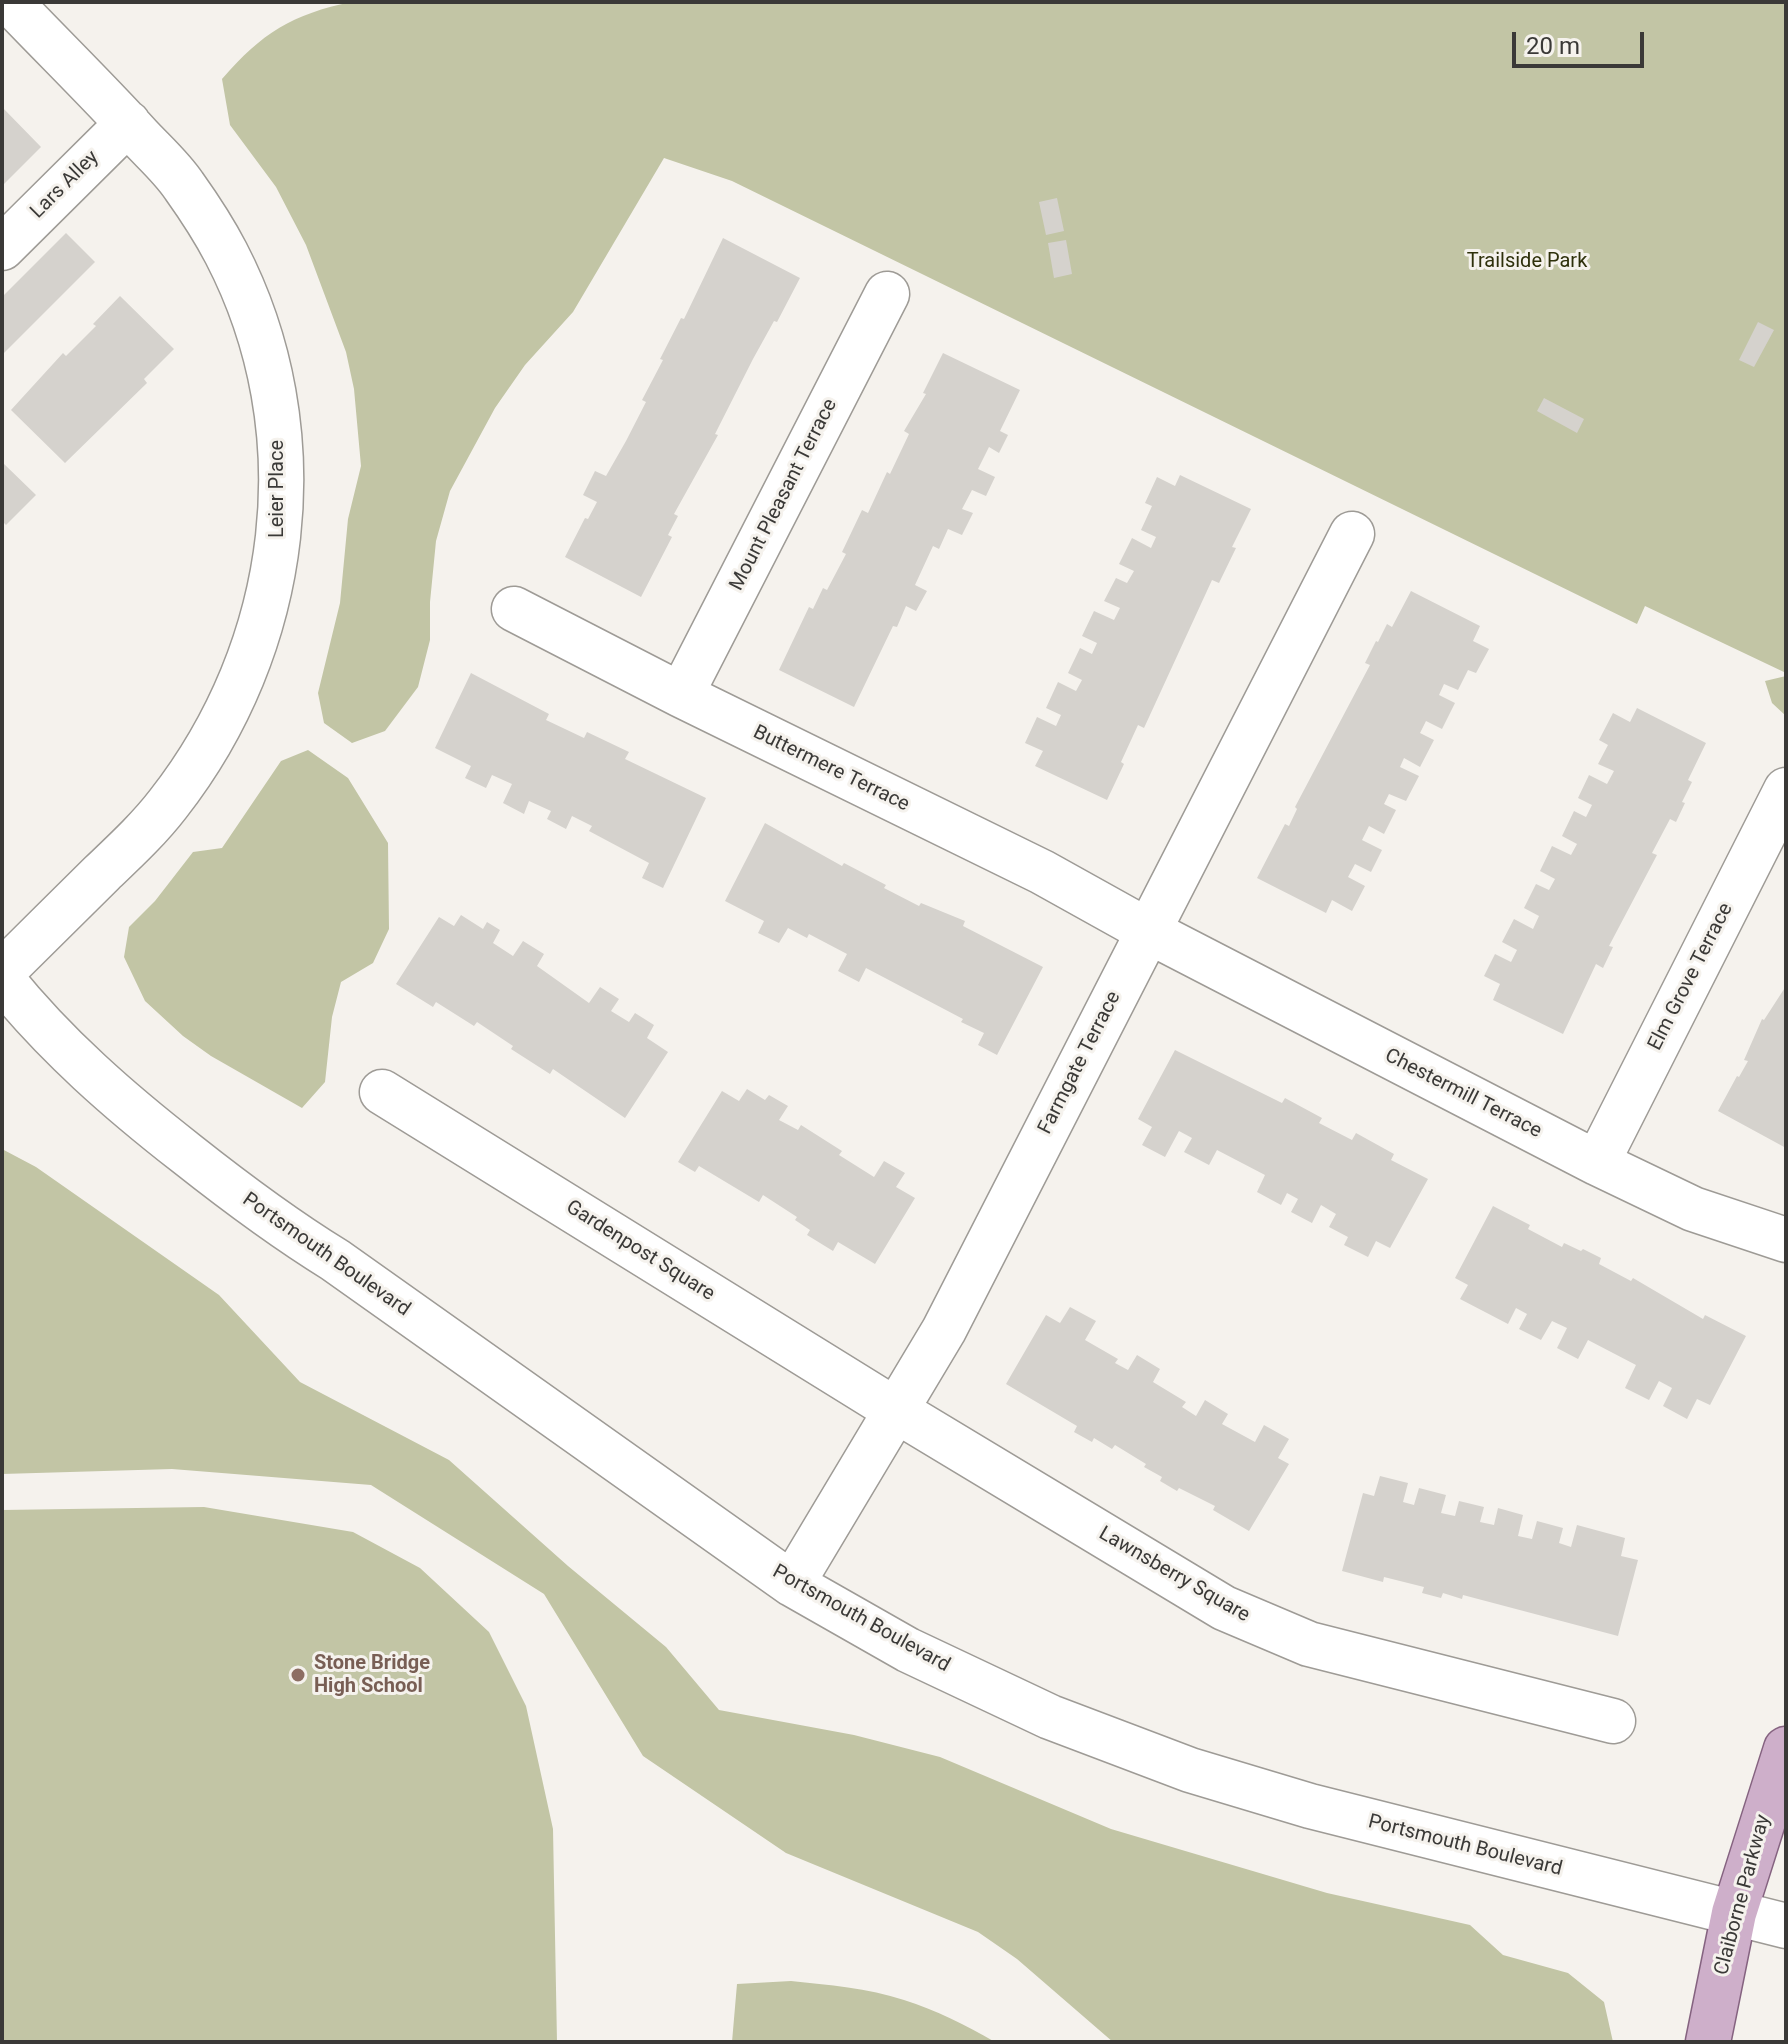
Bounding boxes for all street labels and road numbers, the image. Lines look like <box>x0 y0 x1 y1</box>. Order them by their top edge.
street label: Lars Alley <box>26 146 104 224</box>
street label: Mount Pleasant Terrace <box>725 395 843 595</box>
street label: Leier Place <box>266 440 290 538</box>
street label: Buttermere Terrace <box>749 721 913 817</box>
street label: Elm Grove Terrace <box>1644 899 1738 1055</box>
street label: Farmgate Terrace <box>1034 988 1126 1138</box>
street label: Chestermill Terrace <box>1381 1044 1545 1144</box>
street label: Portsmouth Boulevard <box>238 1188 414 1322</box>
street label: Gardenpost Square <box>561 1196 719 1306</box>
street label: Lawnsberry Square <box>1094 1522 1254 1628</box>
street label: Portsmouth Boulevard <box>768 1560 954 1678</box>
street label: Portsmouth Boulevard <box>1366 1810 1564 1882</box>
street label: Claiborne Parkway <box>1710 1812 1776 1978</box>

